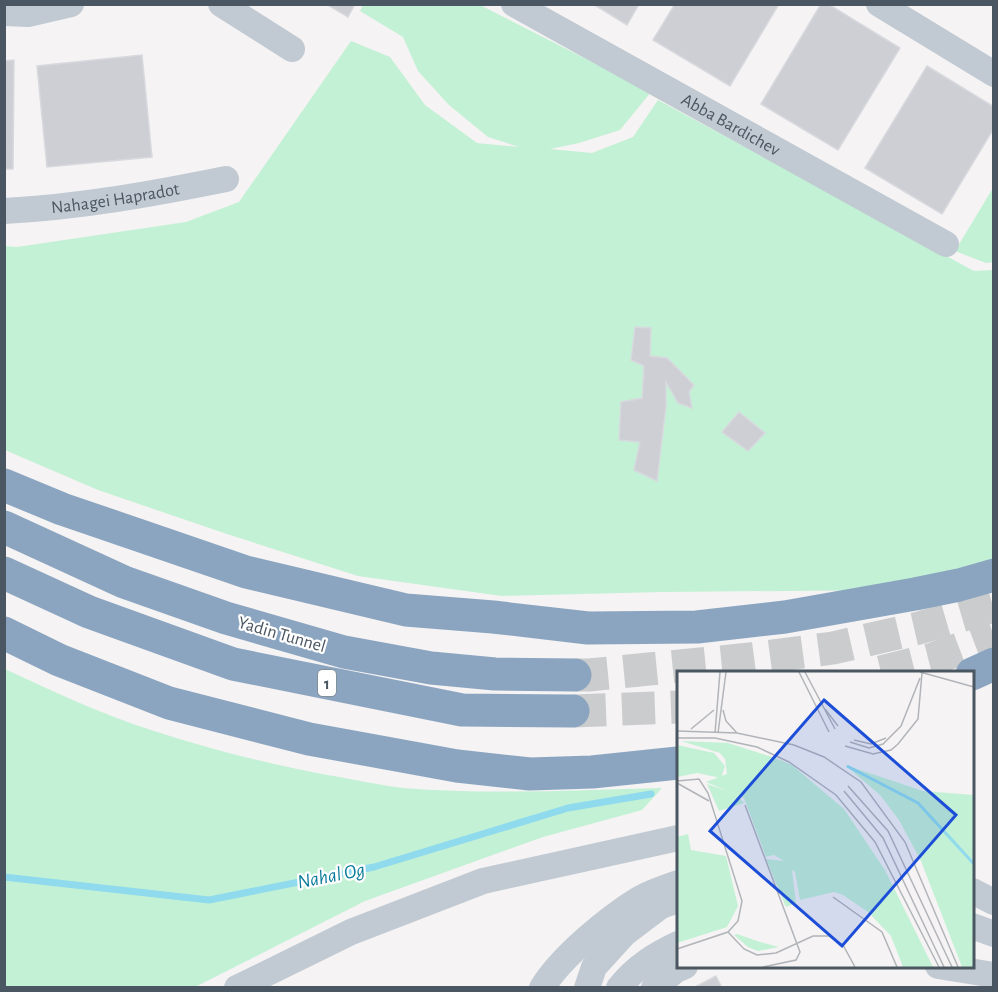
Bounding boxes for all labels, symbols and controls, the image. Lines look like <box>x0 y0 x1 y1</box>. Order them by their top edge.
street label: Abba Bardichev <box>678 91 783 160</box>
street label: Nahagei Hapradot <box>50 180 181 217</box>
street label: Yadin Tunnel <box>236 614 328 656</box>
road number: 1 <box>318 670 336 696</box>
inset map <box>677 671 974 968</box>
water label: Nahal Og <box>296 860 367 892</box>

